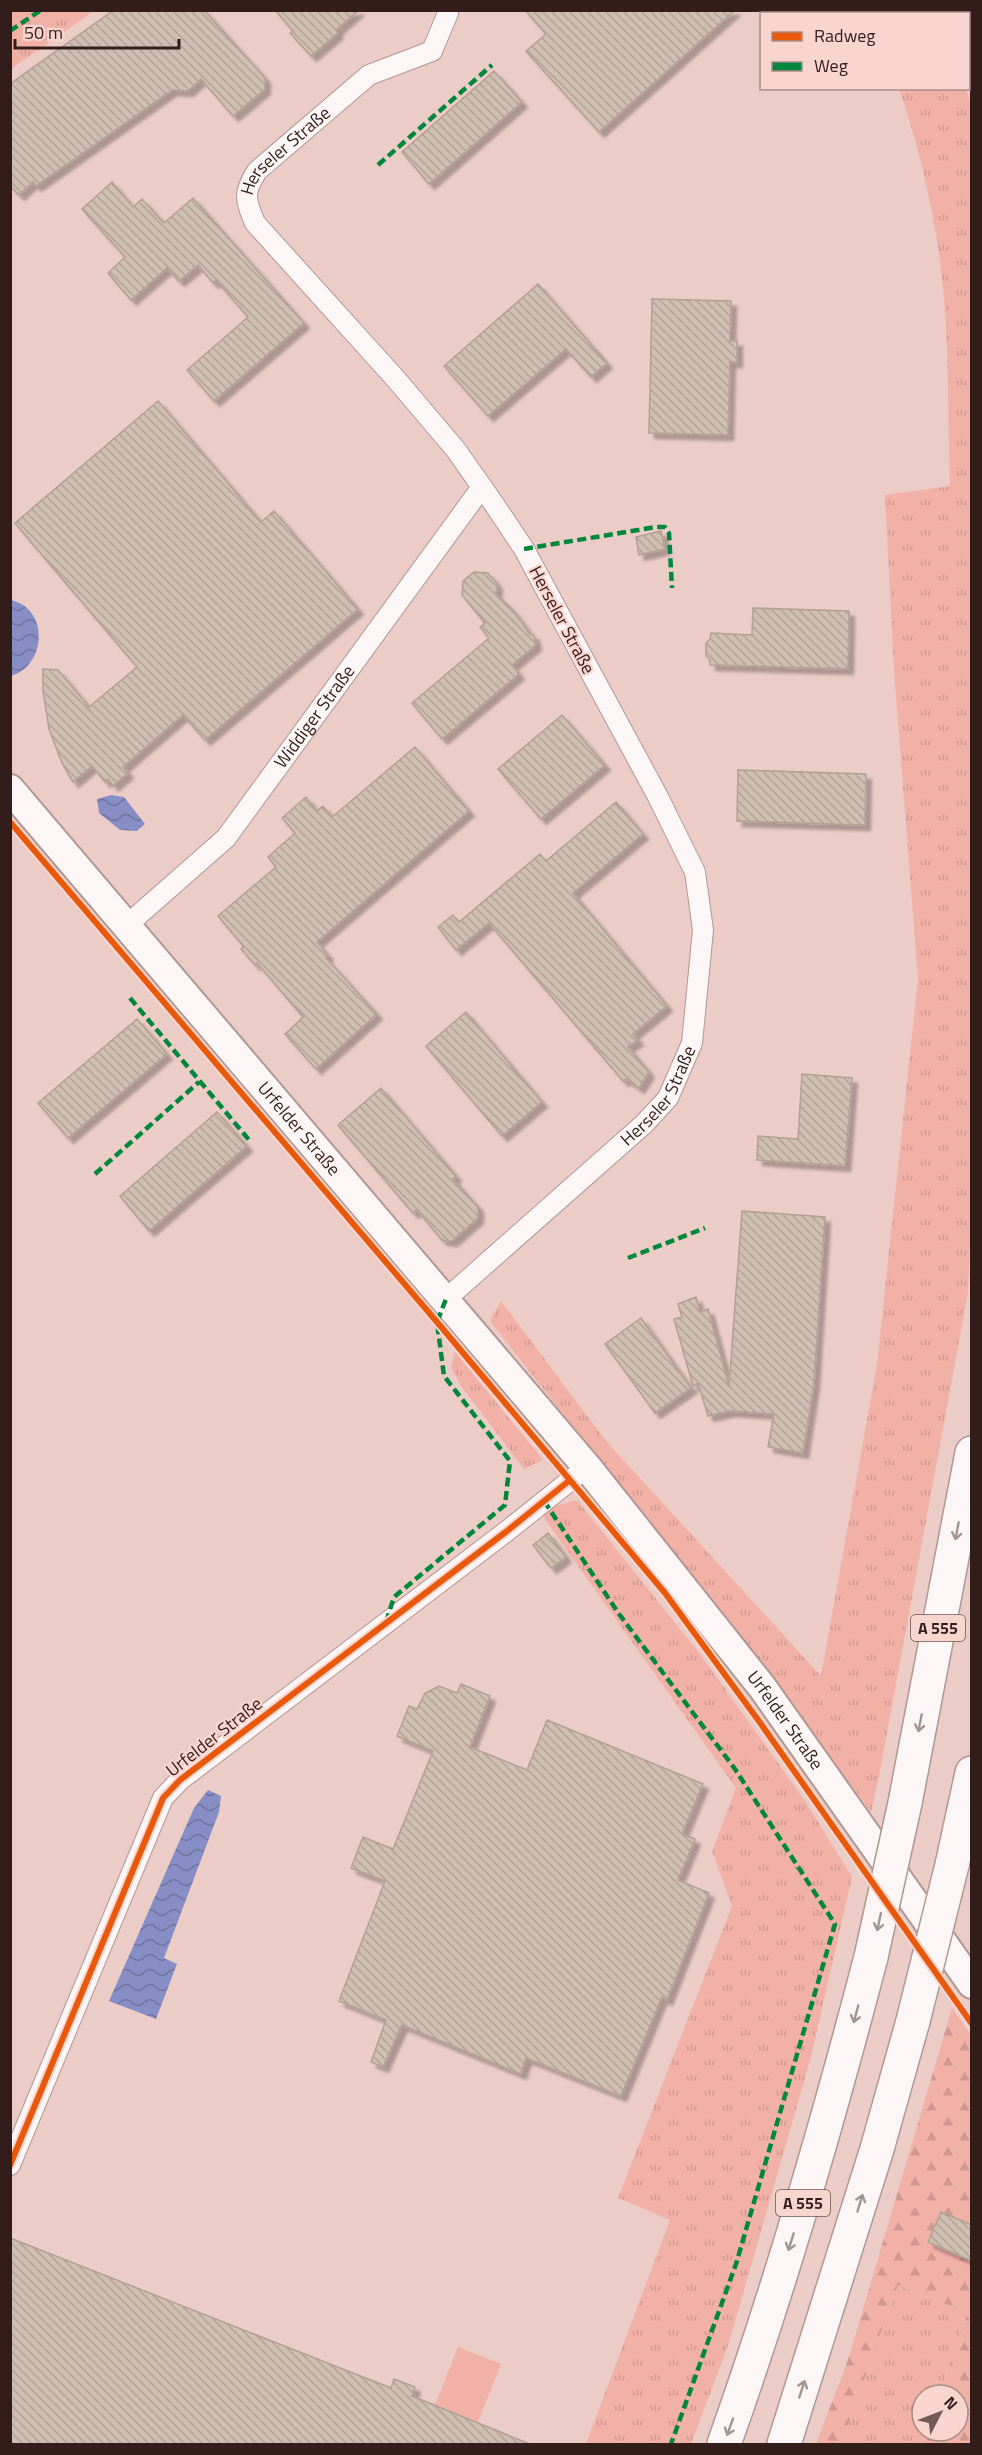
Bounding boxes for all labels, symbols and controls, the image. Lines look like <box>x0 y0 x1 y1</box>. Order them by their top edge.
scale bar <box>15 12 178 50</box>
legend <box>760 12 970 90</box>
text: 50 m <box>24 19 63 46</box>
text: Radweg <box>814 22 876 49</box>
text: Weg <box>814 52 848 79</box>
street label: Herseler Straße <box>233 100 336 198</box>
street label: Herseler Straße <box>523 561 602 679</box>
street label: Widdiger Straße <box>267 659 361 774</box>
street label: Herseler Straße <box>614 1041 702 1152</box>
street label: Urfelder Straße <box>251 1075 347 1181</box>
one-way arrow <box>951 1521 962 1541</box>
road number: A 555 <box>911 1615 965 1641</box>
street label: Urfelder Straße <box>741 1665 830 1775</box>
street label: Urfelder Straße <box>160 1690 268 1783</box>
one-way arrow <box>914 1713 925 1732</box>
one-way arrow <box>873 1911 884 1931</box>
one-way arrow <box>850 2004 862 2023</box>
road number: A 555 <box>776 2190 830 2216</box>
one-way arrow <box>855 2194 866 2213</box>
one-way arrow <box>785 2232 796 2251</box>
one-way arrow <box>797 2380 808 2399</box>
north arrow <box>910 2383 970 2443</box>
text: N <box>939 2391 964 2415</box>
one-way arrow <box>724 2417 735 2436</box>

